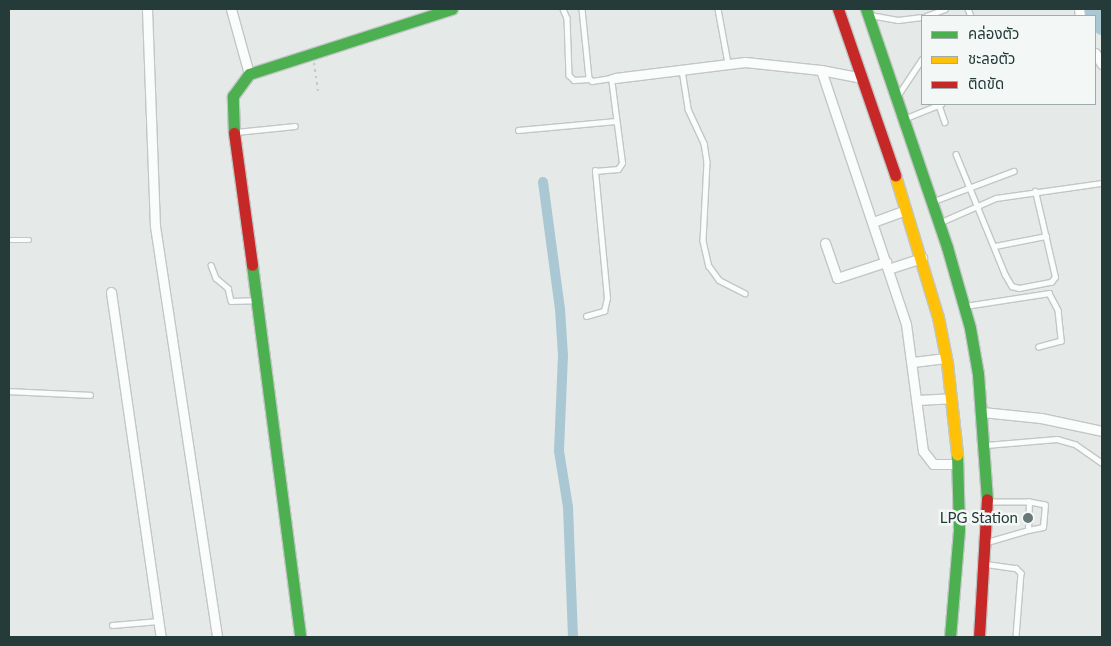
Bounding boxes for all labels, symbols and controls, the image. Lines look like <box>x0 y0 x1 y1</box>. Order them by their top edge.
legend <box>921 15 1096 105</box>
text: คล่องตัว <box>968 24 1019 42</box>
text: ชะลอตัว <box>968 49 1015 67</box>
text: ติดขัด <box>968 74 1004 92</box>
place label: LPG Station <box>940 509 1018 527</box>
marker: LPG Station <box>1022 512 1034 524</box>

